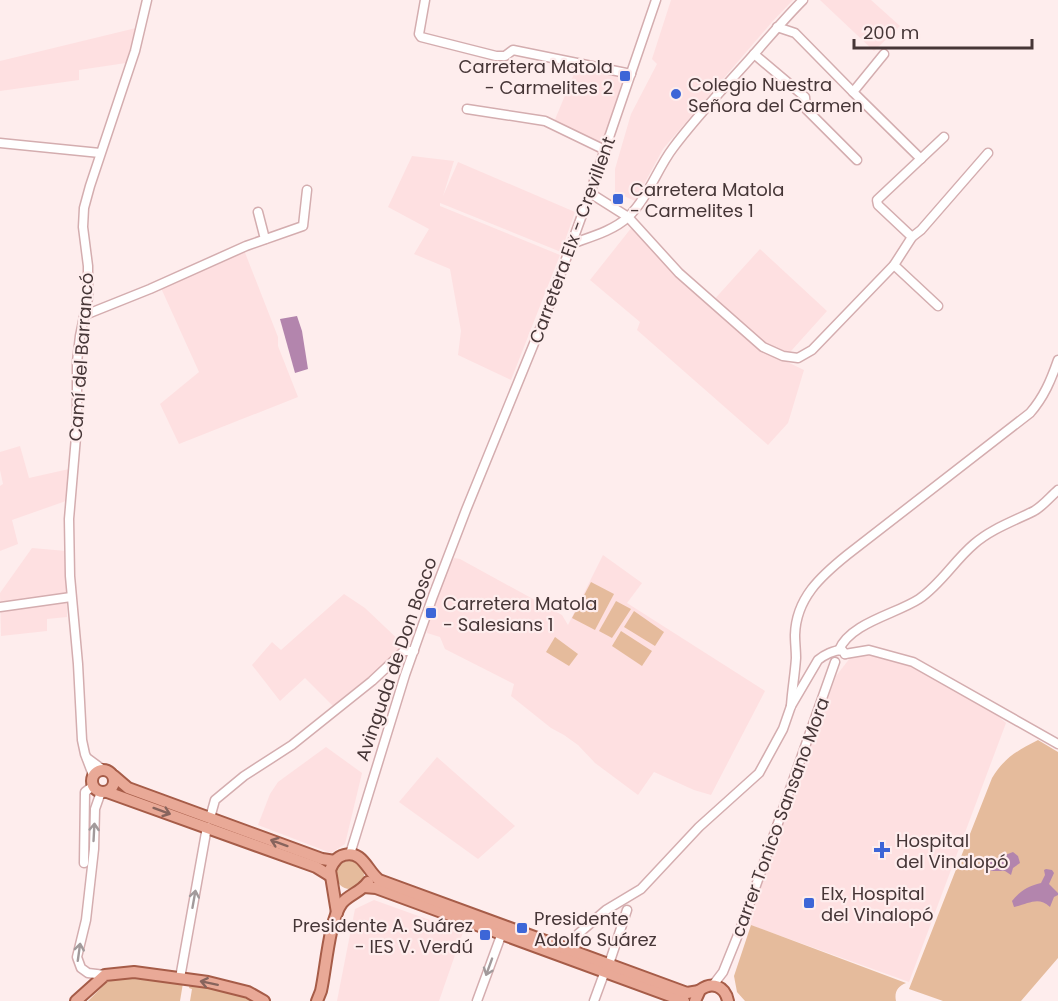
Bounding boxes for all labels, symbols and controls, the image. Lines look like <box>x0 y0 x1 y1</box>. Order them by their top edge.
scale bar <box>854 12 1032 50</box>
text: 200 m <box>863 20 919 45</box>
place label: Carretera Matola - Carmelites 2 <box>459 54 613 100</box>
marker: Carretera Matola - Carmelites 2 <box>618 69 632 83</box>
place label: Colegio Nuestra Señora del Carmen <box>688 72 863 118</box>
marker: Colegio Nuestra Señora del Carmen <box>669 87 683 101</box>
street label: Carretera Elx - Crevillent <box>523 133 621 347</box>
place label: Carretera Matola - Carmelites 1 <box>630 177 784 223</box>
marker: Carretera Matola - Carmelites 1 <box>611 192 625 206</box>
street label: Camí del Barrancó <box>63 272 99 442</box>
street label: Avinguda de Don Bosco <box>349 554 443 764</box>
place label: Carretera Matola - Salesians 1 <box>443 591 597 637</box>
marker: Carretera Matola - Salesians 1 <box>424 606 438 620</box>
street label: carrer Tonico Sansano Mora <box>725 694 835 940</box>
one-way arrow <box>152 806 171 817</box>
one-way arrow <box>89 823 100 843</box>
place label: Hospital del Vinalopó <box>896 828 1008 874</box>
one-way arrow <box>270 837 289 848</box>
marker: Hospital del Vinalopó <box>873 841 891 859</box>
place label: Elx, Hospital del Vinalopó <box>821 881 933 927</box>
one-way arrow <box>189 890 200 910</box>
marker: Elx, Hospital del Vinalopó <box>802 896 816 910</box>
place label: Presidente Adolfo Suárez <box>534 906 657 952</box>
place label: Presidente A. Suárez - IES V. Verdú <box>292 913 473 959</box>
marker: Presidente Adolfo Suárez <box>515 921 529 935</box>
marker: Presidente A. Suárez - IES V. Verdú <box>478 928 492 942</box>
one-way arrow <box>74 943 85 963</box>
one-way arrow <box>483 957 494 976</box>
one-way arrow <box>200 977 219 988</box>

